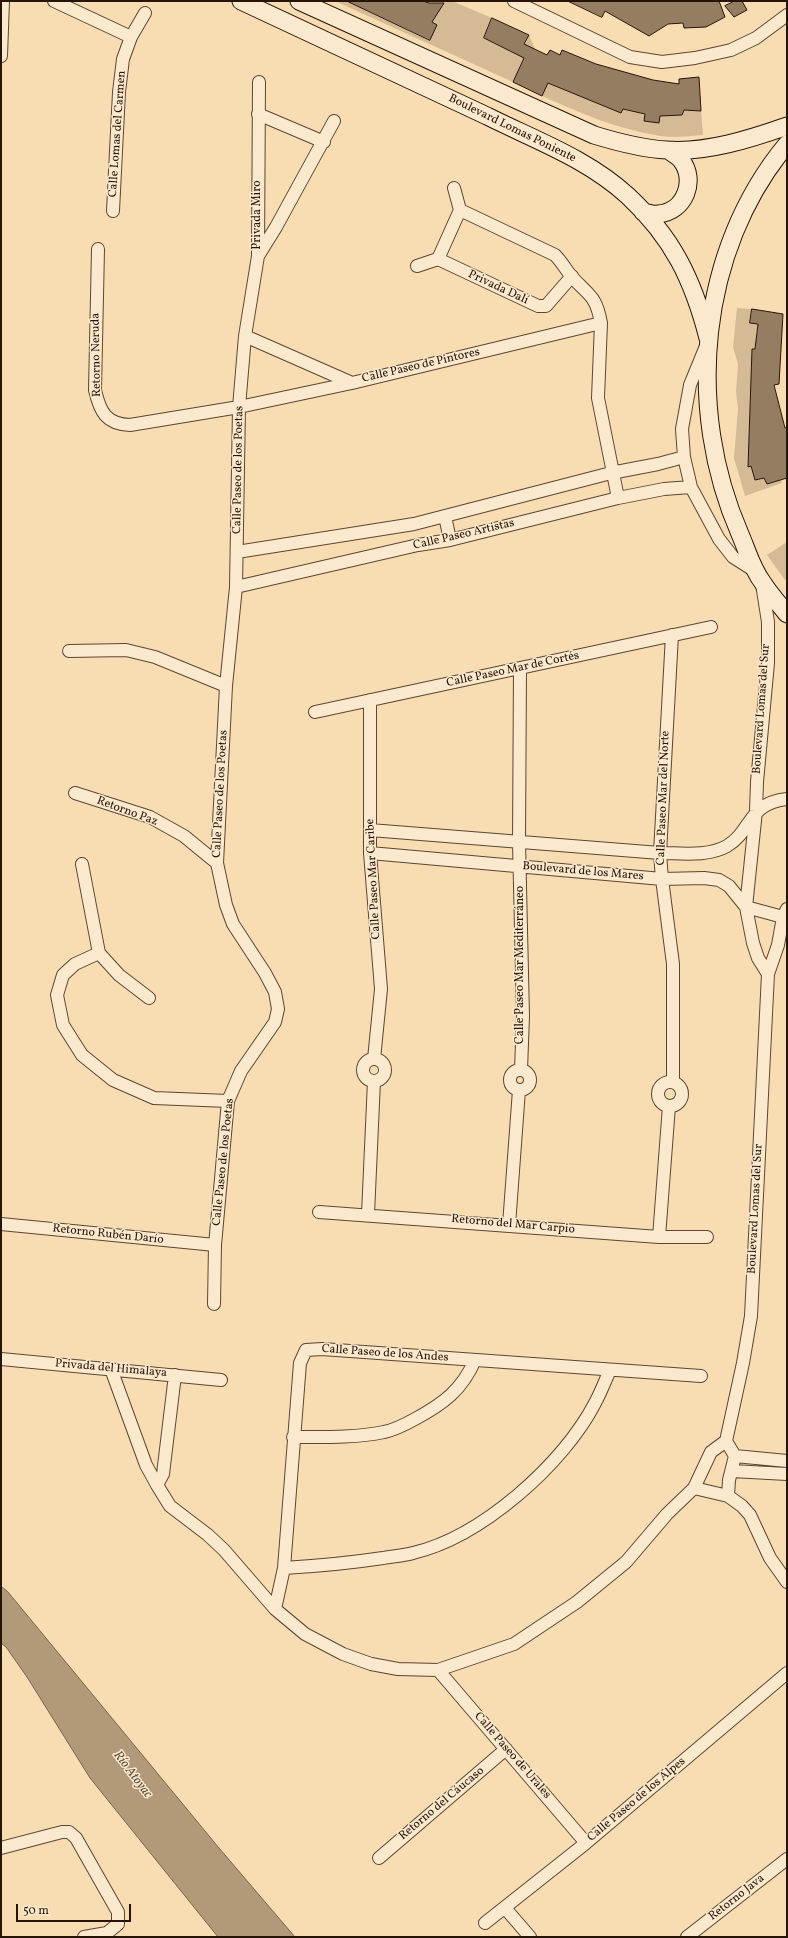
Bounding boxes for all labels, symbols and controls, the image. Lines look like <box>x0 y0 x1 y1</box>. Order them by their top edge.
street label: Calle Lomas del Carmen <box>106 70 130 198</box>
street label: Boulevard Lomas Poniente <box>446 92 578 166</box>
street label: Privada Miro <box>251 180 265 250</box>
street label: Privada Dalí <box>466 268 530 308</box>
street label: Retorno Neruda <box>89 313 105 397</box>
street label: Calle Paseo de Pintores <box>361 345 481 387</box>
street label: Calle Paseo de los Poetas <box>231 406 247 534</box>
street label: Calle Paseo Artistas <box>412 516 516 554</box>
street label: Boulevard Lomas del Sur <box>750 643 774 775</box>
street label: Calle Paseo Mar de Cortés <box>445 649 581 691</box>
street label: Calle Paseo de los Poetas <box>210 730 232 858</box>
street label: Calle Paseo Mar del Norte <box>654 730 674 866</box>
street label: Retorno Paz <box>94 794 160 830</box>
street label: Calle Paseo Mar Caribe <box>364 818 384 940</box>
street label: Boulevard de los Mares <box>522 860 644 884</box>
street label: Calle Paseo Mar Mediterráneo <box>514 886 528 1044</box>
street label: Calle Paseo de los Poetas <box>210 1098 238 1226</box>
street label: Boulevard Lomas del Sur <box>745 1144 767 1274</box>
street label: Retorno del Mar Carpio <box>451 1212 575 1238</box>
street label: Retorno Rubén Darío <box>52 1222 164 1248</box>
street label: Calle Paseo de los Andes <box>321 1342 449 1366</box>
street label: Privada del Himalaya <box>54 1357 168 1381</box>
street label: Calle Paseo de Urales <box>470 1710 554 1802</box>
water label: Río Atoyac <box>109 1748 155 1802</box>
street label: Calle Paseo de los Alpes <box>585 1755 689 1845</box>
street label: Retorno del Cáucaso <box>396 1764 488 1844</box>
street label: Retorno Java <box>706 1872 768 1924</box>
scale bar <box>18 1896 133 1922</box>
text: 50 m <box>23 1903 49 1919</box>

